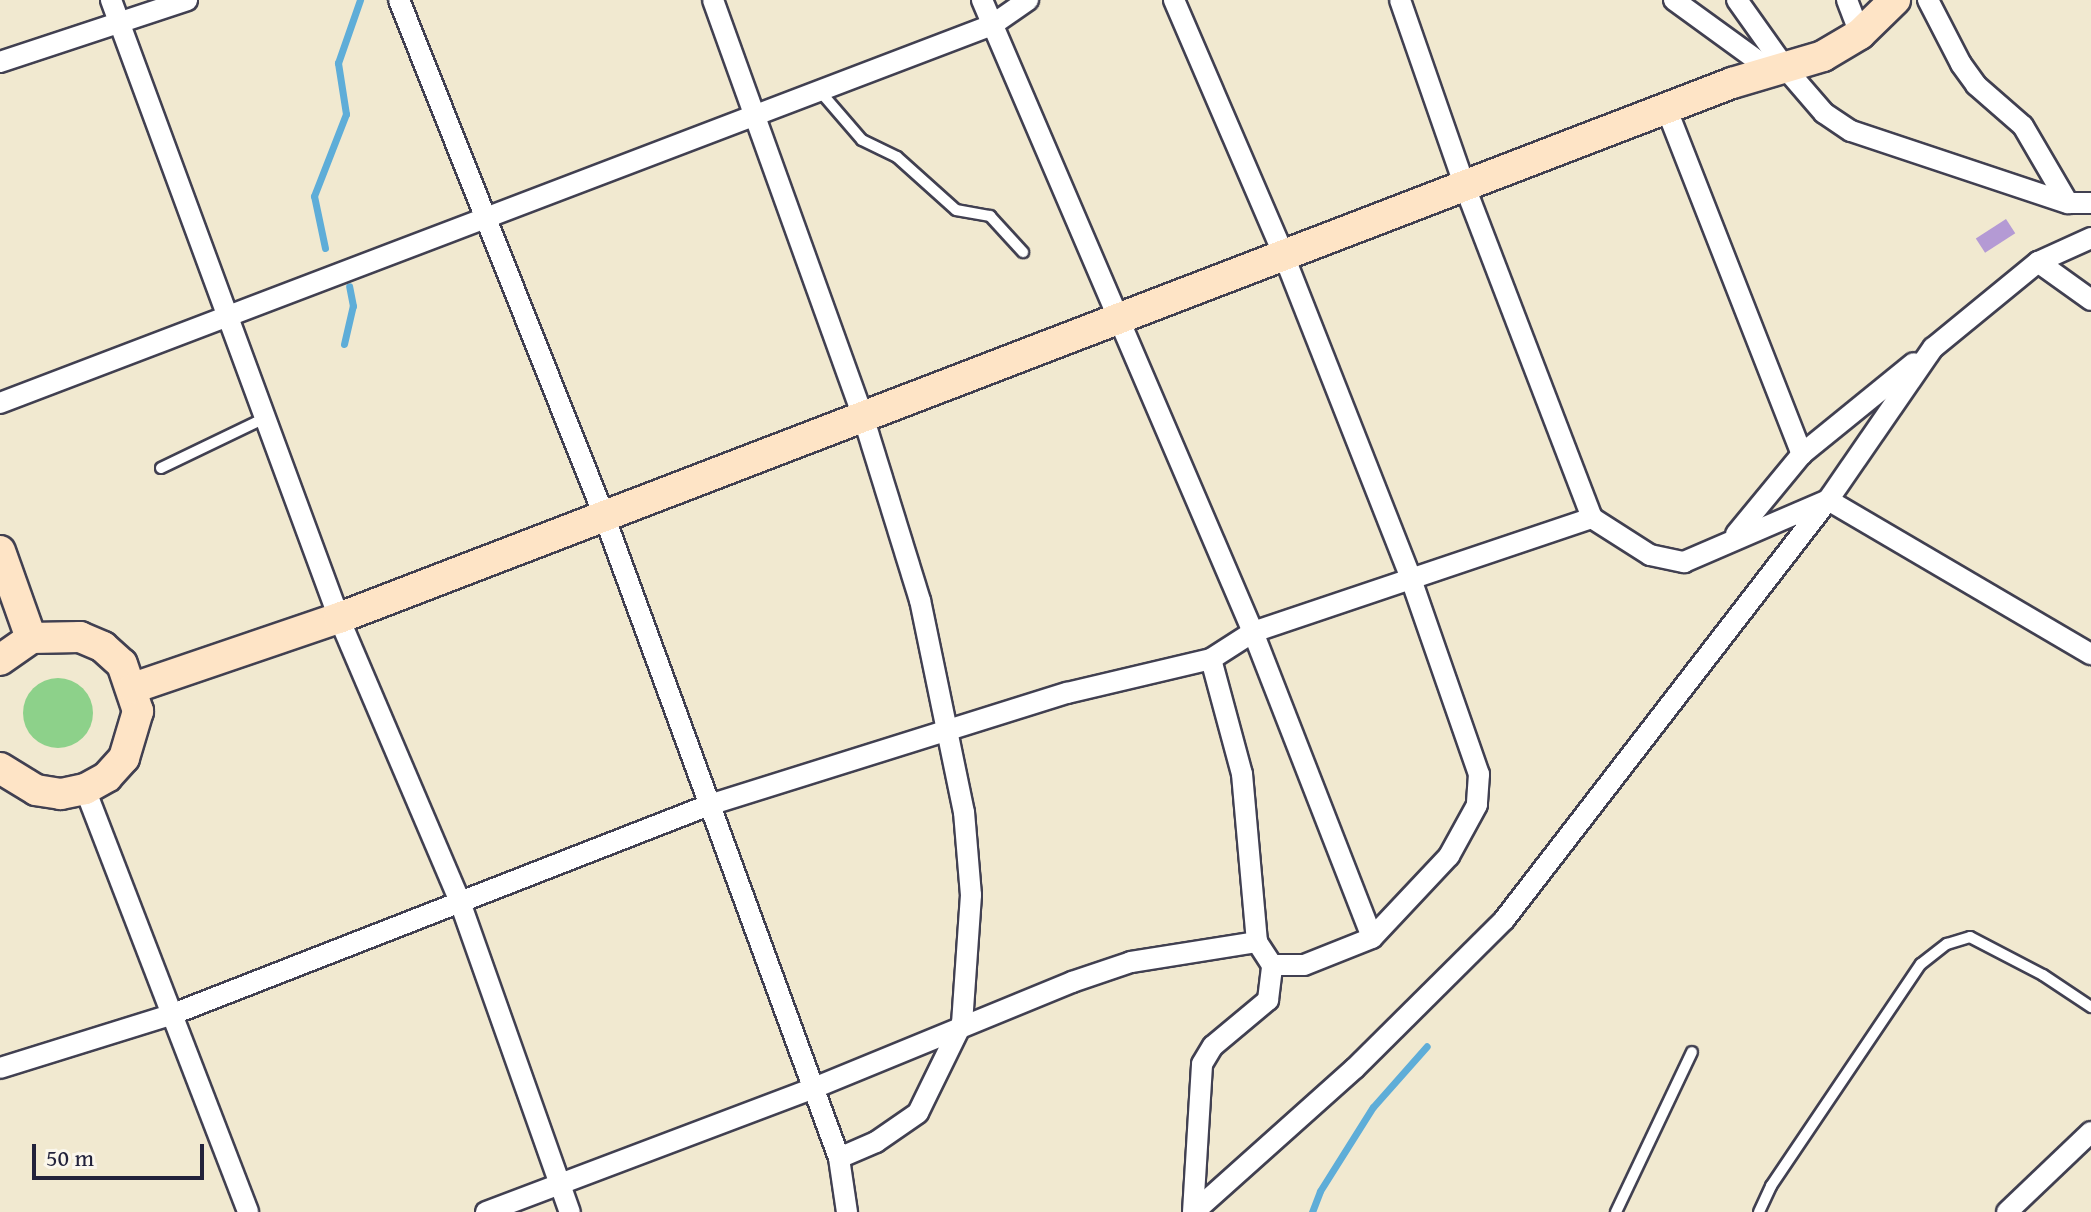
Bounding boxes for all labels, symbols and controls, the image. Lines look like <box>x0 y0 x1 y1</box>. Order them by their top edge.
scale bar <box>36 1128 208 1178</box>
text: 50 m <box>46 1140 94 1175</box>

